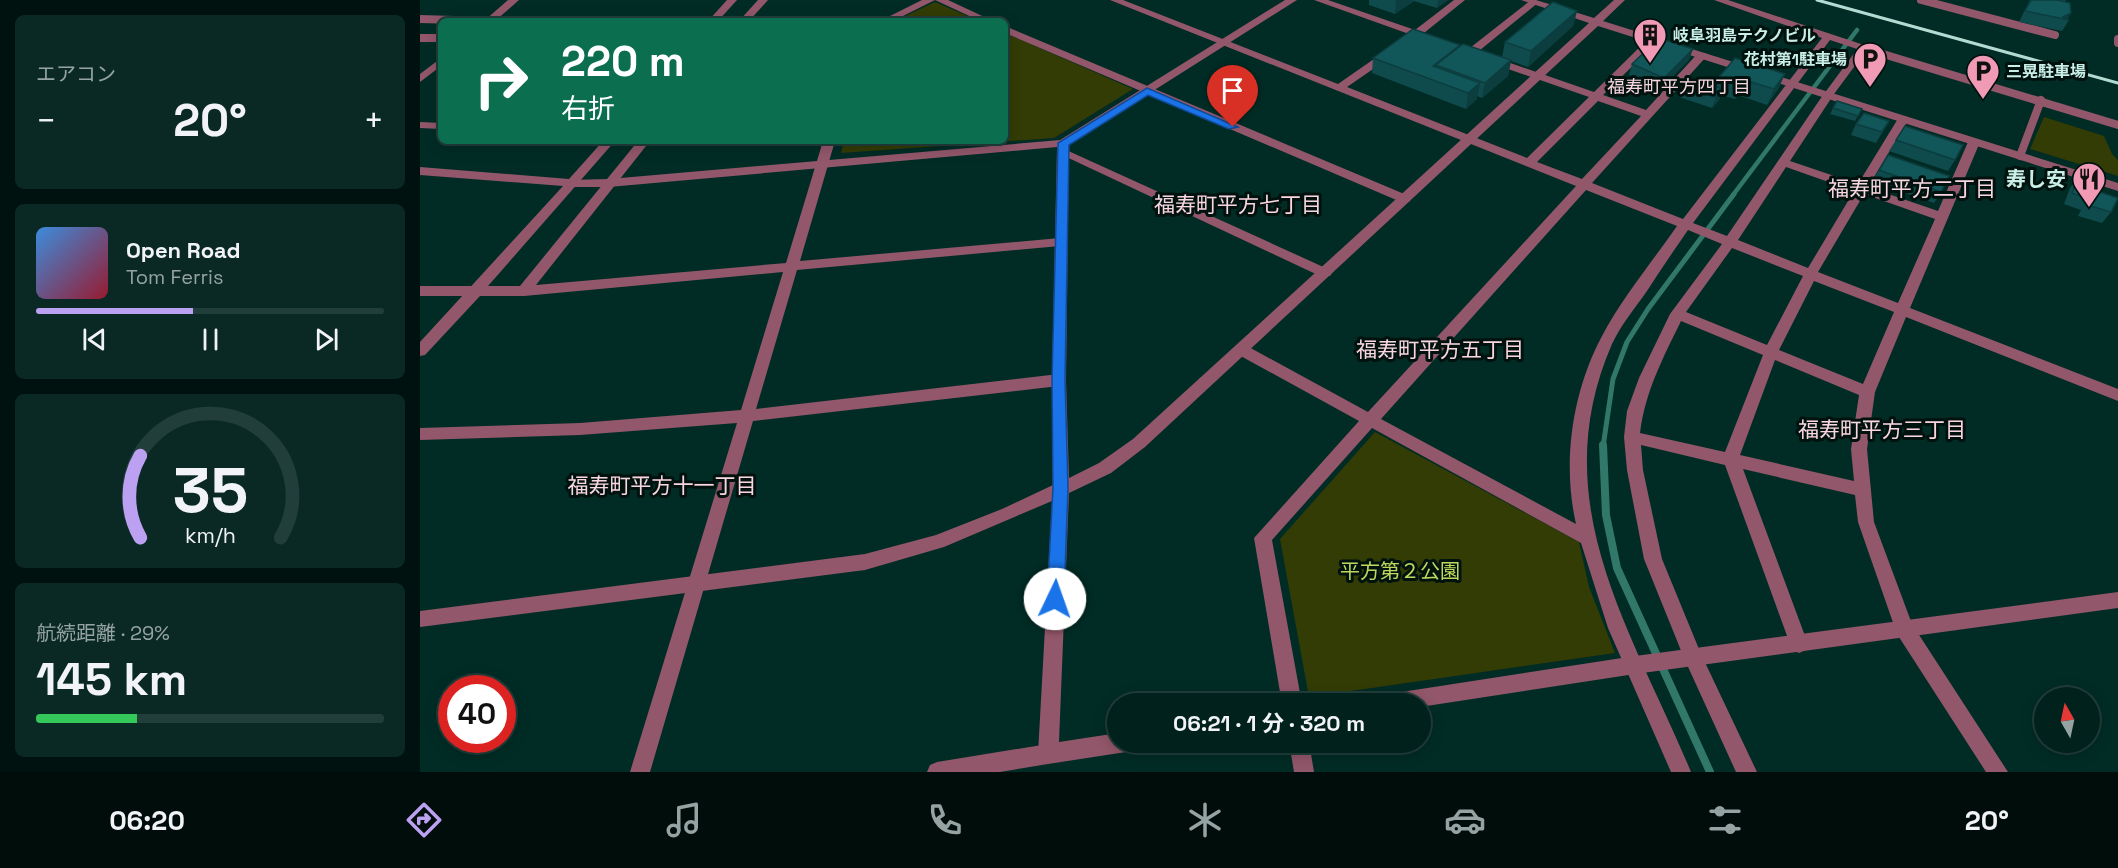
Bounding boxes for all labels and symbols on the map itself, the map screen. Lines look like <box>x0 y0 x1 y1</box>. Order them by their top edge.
building icon: 岐阜羽島テクノビル <box>1632 17 1668 64</box>
place label: 岐阜羽島テクノビル <box>1673 25 1816 46</box>
parking icon: 花村第1駐車場 <box>1852 41 1888 88</box>
place label: 花村第1駐車場 <box>1744 49 1847 70</box>
parking icon: 三晃駐車場 <box>1965 53 2001 100</box>
place label: 三晃駐車場 <box>2006 61 2086 82</box>
pin <box>1207 65 1258 127</box>
district label: 福寿町平方四丁目 <box>1607 75 1751 98</box>
restaurant icon: 寿し安 <box>2071 161 2107 208</box>
place label: 寿し安 <box>2006 166 2066 192</box>
district label: 福寿町平方二丁目 <box>1828 175 1996 202</box>
district label: 福寿町平方七丁目 <box>1154 191 1322 218</box>
district label: 福寿町平方五丁目 <box>1356 336 1524 363</box>
district label: 福寿町平方三丁目 <box>1798 416 1966 443</box>
district label: 福寿町平方十一丁目 <box>568 472 757 499</box>
park label: 平方第２公園 <box>1340 558 1460 584</box>
position arrow <box>1023 567 1087 631</box>
speed limit sign: 40 <box>438 675 516 753</box>
north arrow <box>2034 687 2100 753</box>

